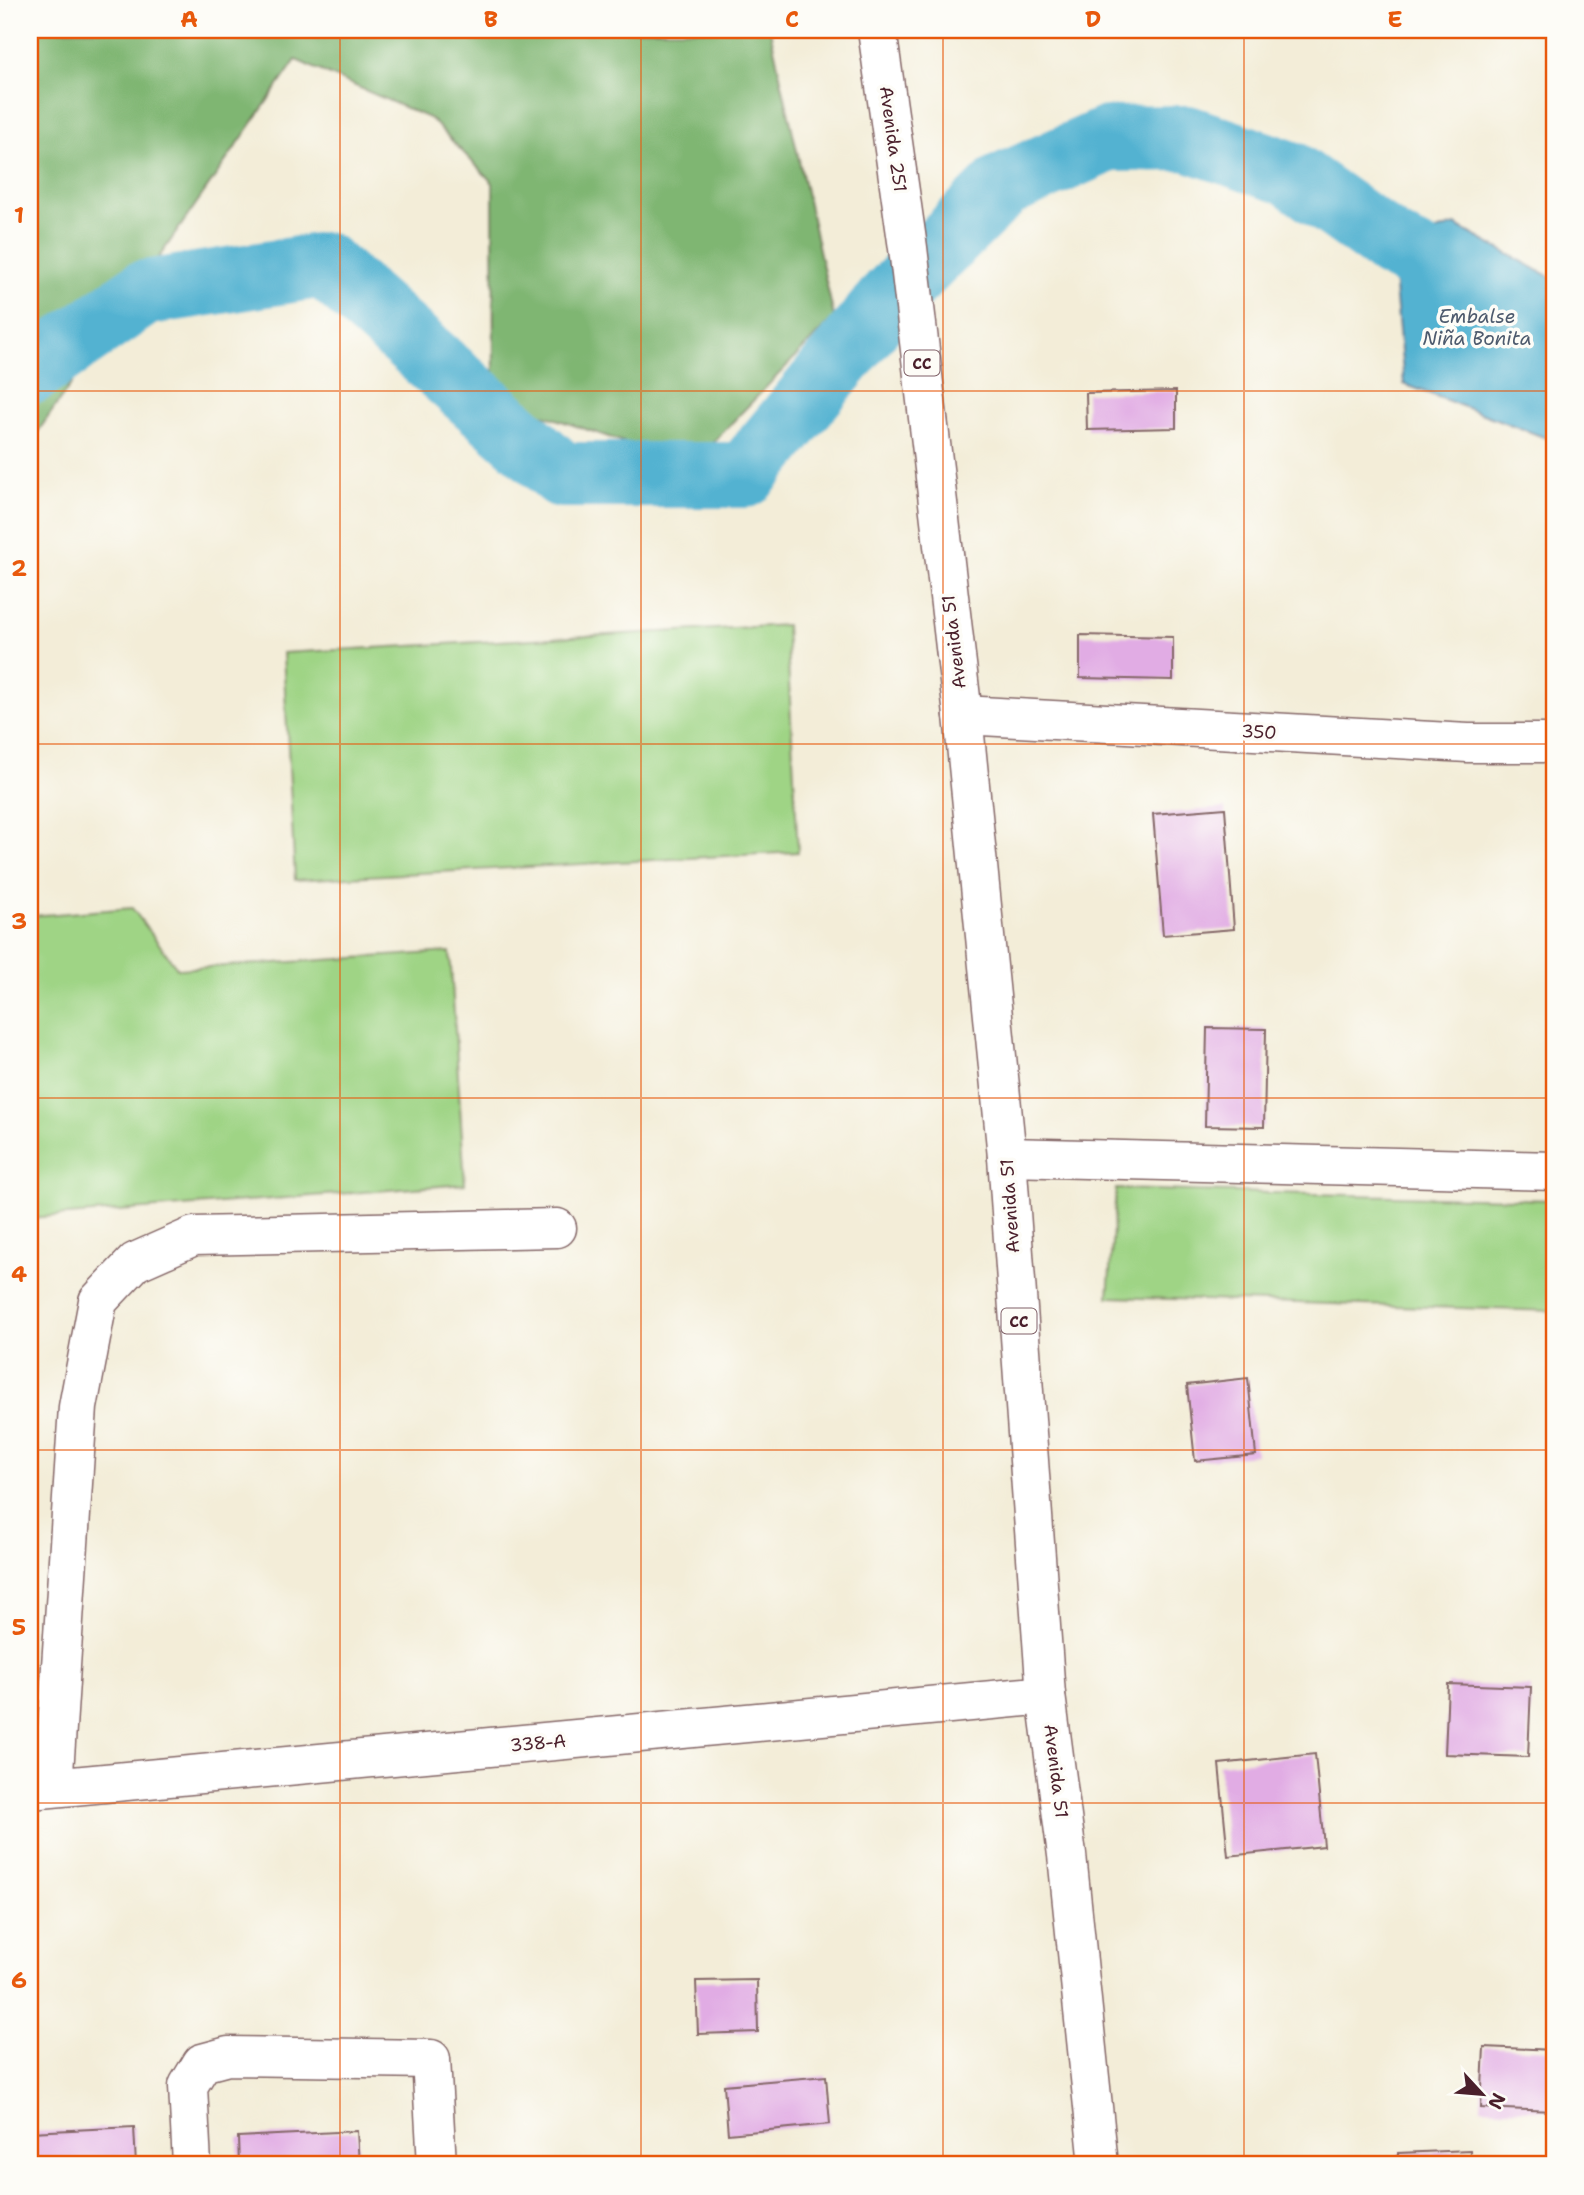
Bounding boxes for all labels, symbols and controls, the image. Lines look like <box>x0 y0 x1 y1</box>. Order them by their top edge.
text: A <box>180 4 198 34</box>
text: B <box>484 4 498 34</box>
text: C <box>785 4 799 34</box>
text: D <box>1085 4 1101 34</box>
text: E <box>1387 4 1403 34</box>
street label: Avenida 251 <box>874 85 912 193</box>
text: 1 <box>14 200 24 230</box>
water label: Embalse Niña Bonita <box>1423 304 1531 351</box>
road number: CC <box>904 350 940 376</box>
text: 2 <box>11 553 27 583</box>
street label: Avenida 51 <box>936 594 972 690</box>
street label: 350 <box>1241 719 1277 745</box>
text: 3 <box>11 906 27 936</box>
street label: Avenida 51 <box>995 1158 1025 1254</box>
text: 4 <box>11 1259 27 1289</box>
road number: CC <box>1002 1308 1036 1334</box>
text: 5 <box>12 1612 26 1642</box>
street label: Avenida 51 <box>1038 1723 1074 1819</box>
street label: 338-A <box>509 1729 567 1757</box>
text: 6 <box>11 1965 27 1995</box>
north arrow <box>1448 2058 1518 2128</box>
text: N <box>1482 2089 1511 2113</box>

